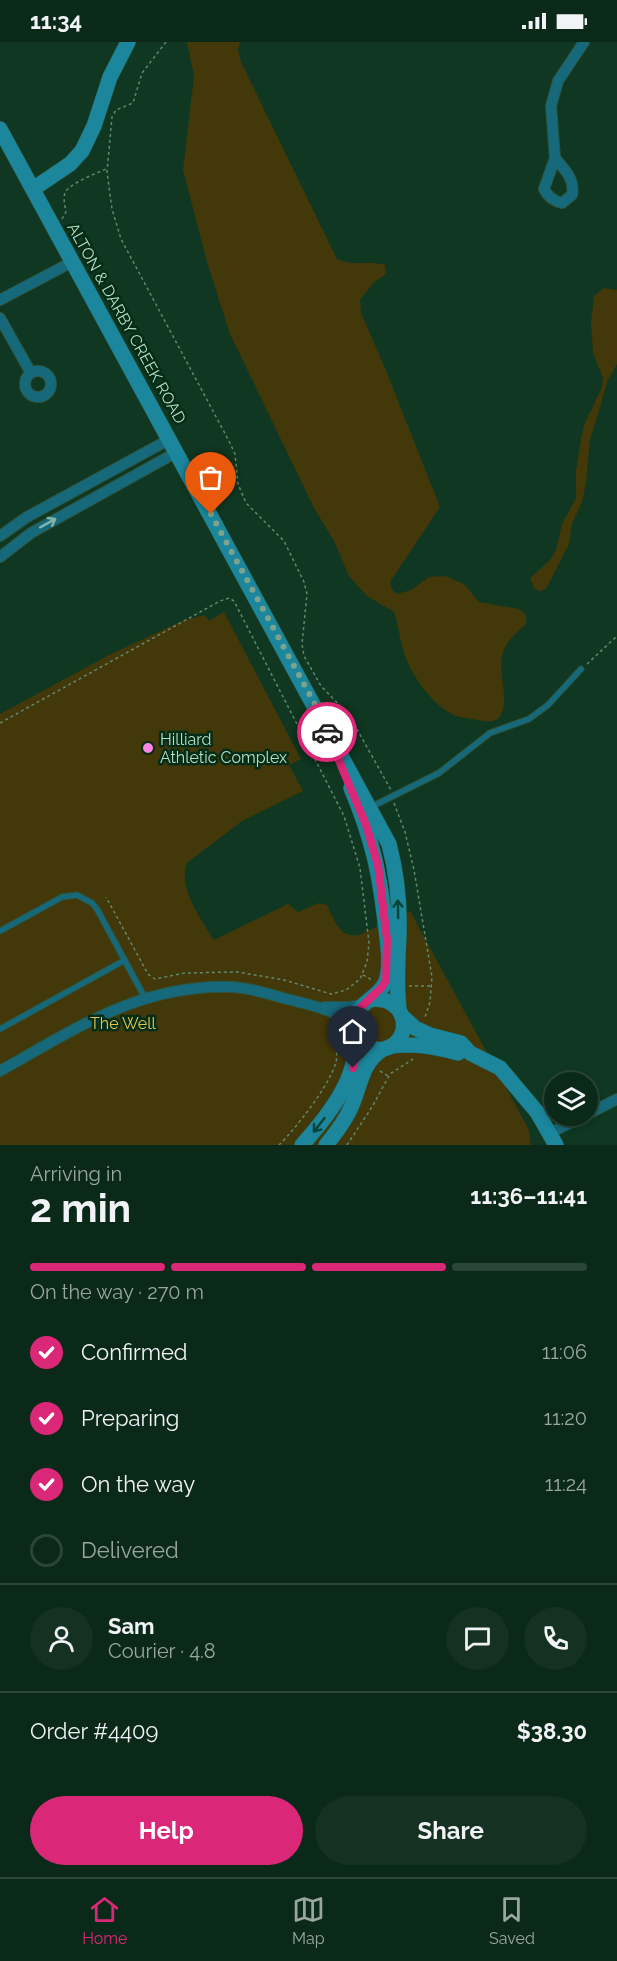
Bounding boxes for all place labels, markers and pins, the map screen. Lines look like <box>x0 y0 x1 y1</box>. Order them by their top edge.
pin <box>185 452 236 514</box>
place label: Hilliard Athletic Complex <box>160 730 287 767</box>
marker: Hilliard Athletic Complex <box>141 741 155 755</box>
pin <box>327 1006 378 1068</box>

